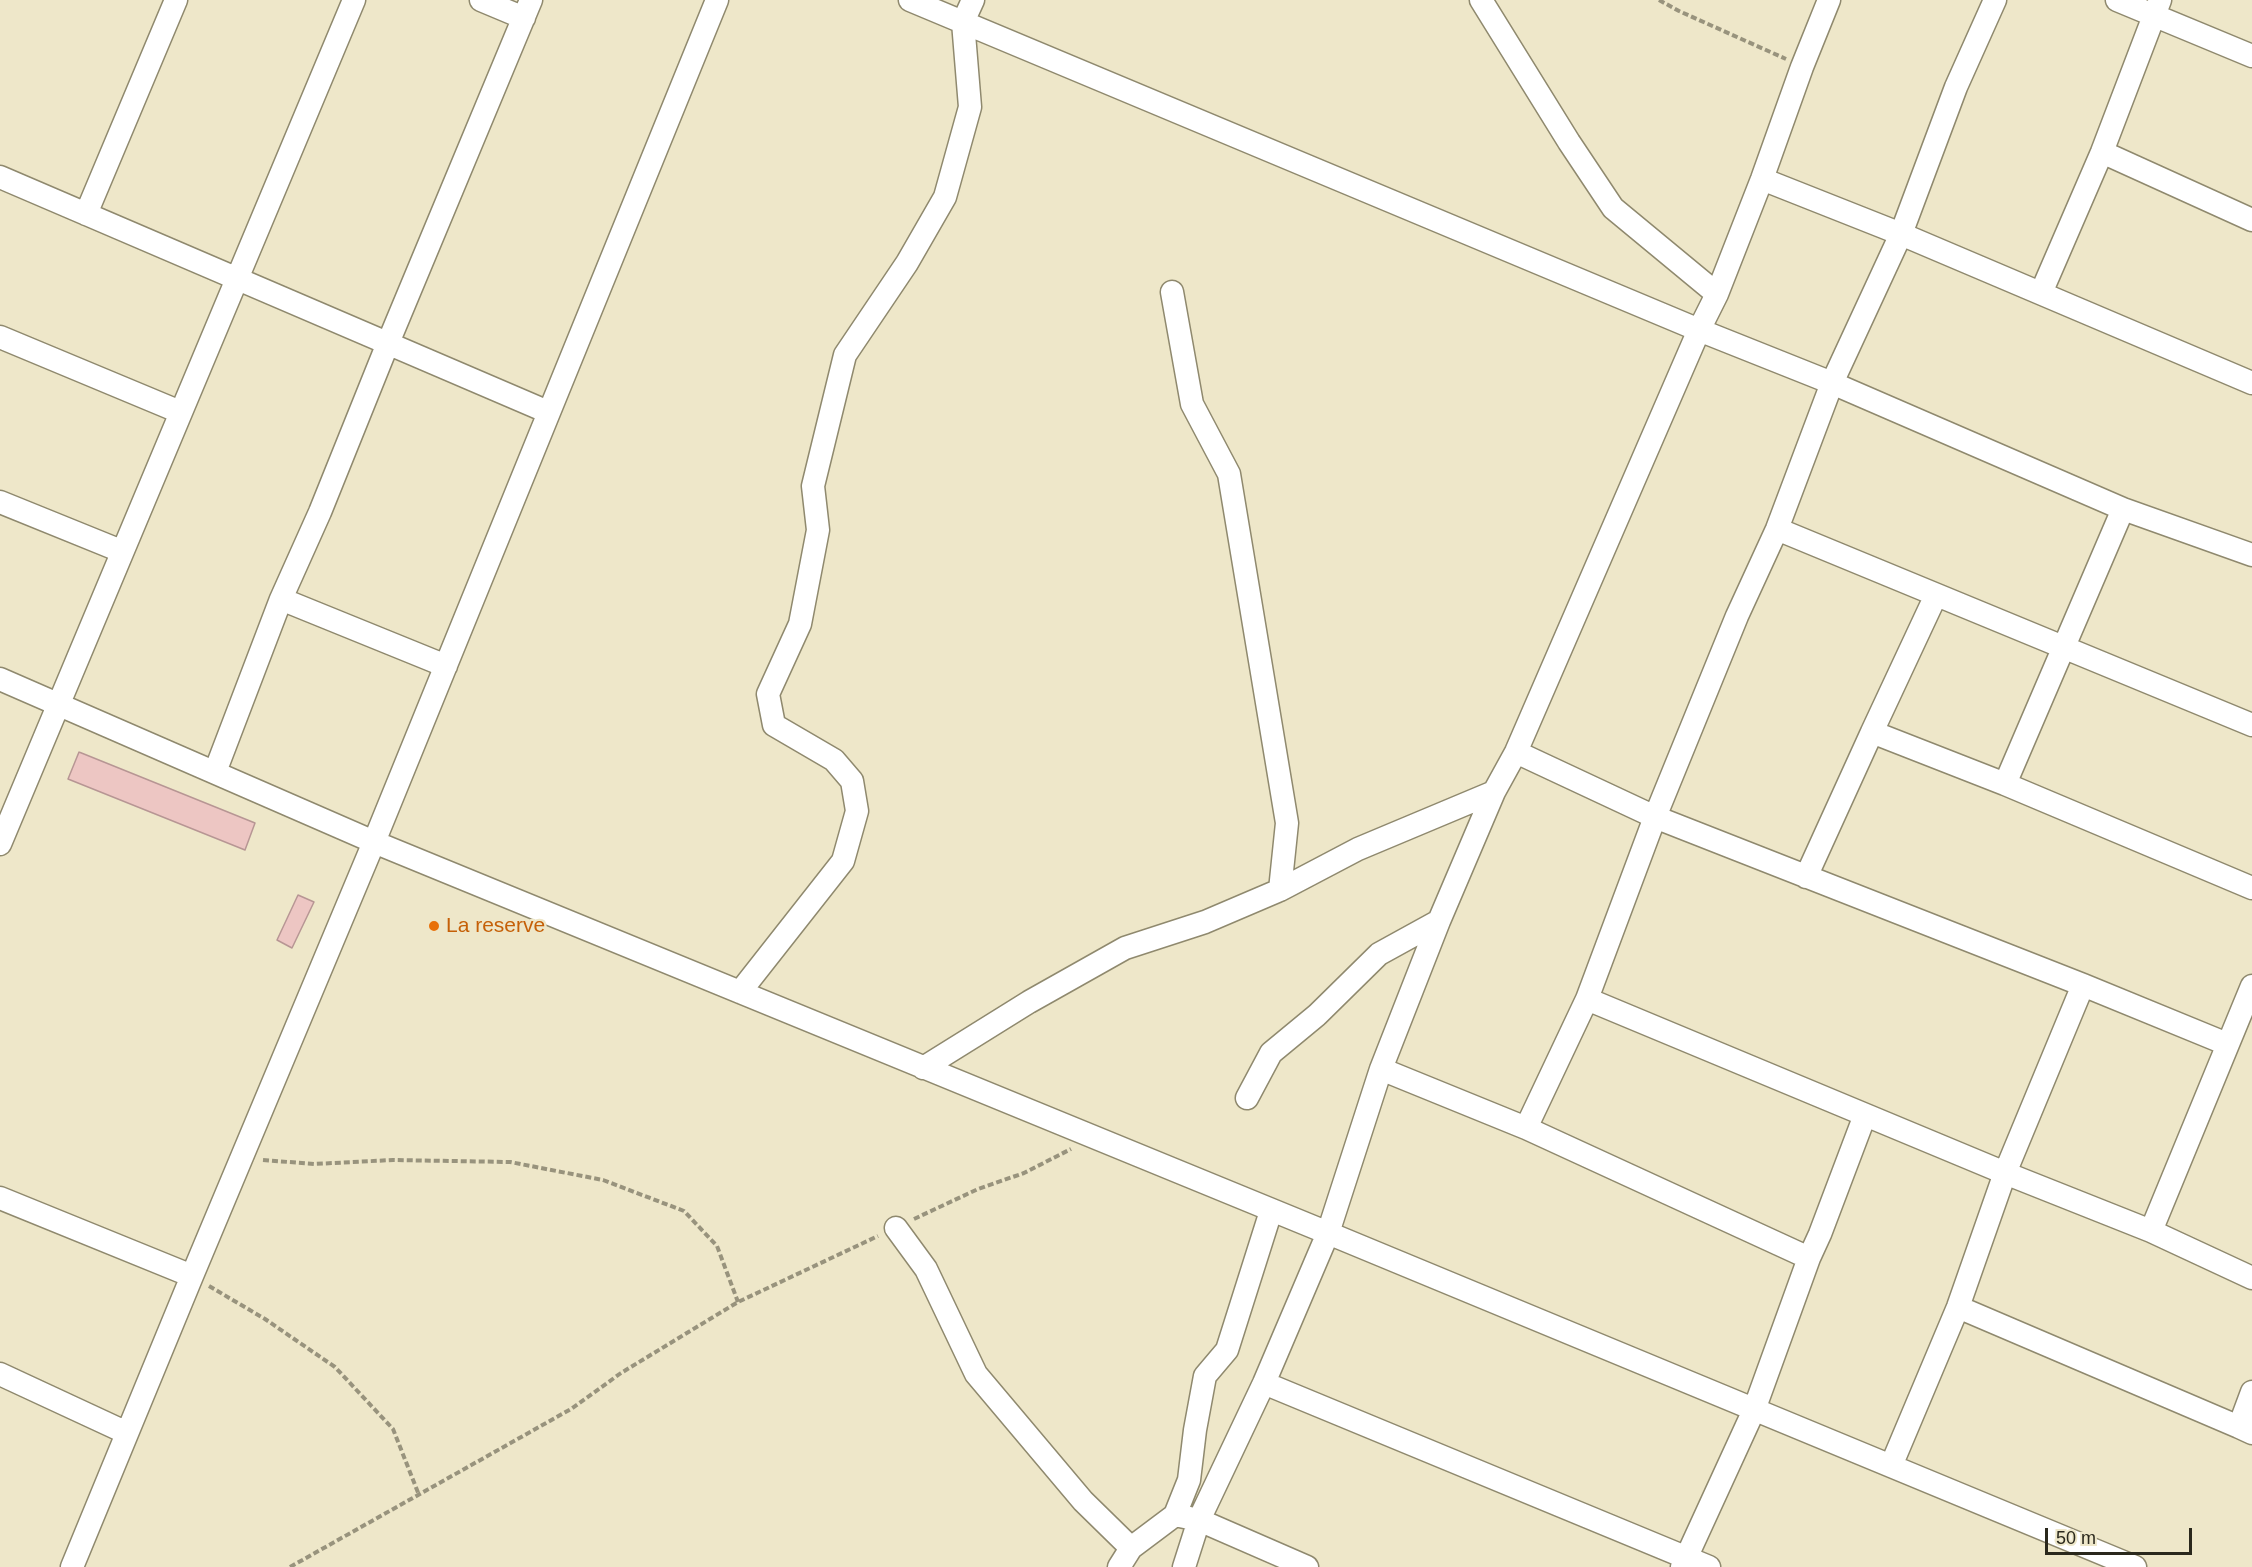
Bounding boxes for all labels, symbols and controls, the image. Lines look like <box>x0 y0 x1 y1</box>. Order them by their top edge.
place label: La reserve <box>446 913 545 939</box>
marker: La reserve <box>427 919 441 933</box>
scale bar <box>2048 1516 2195 1554</box>
text: 50 m <box>2056 1528 2096 1548</box>

